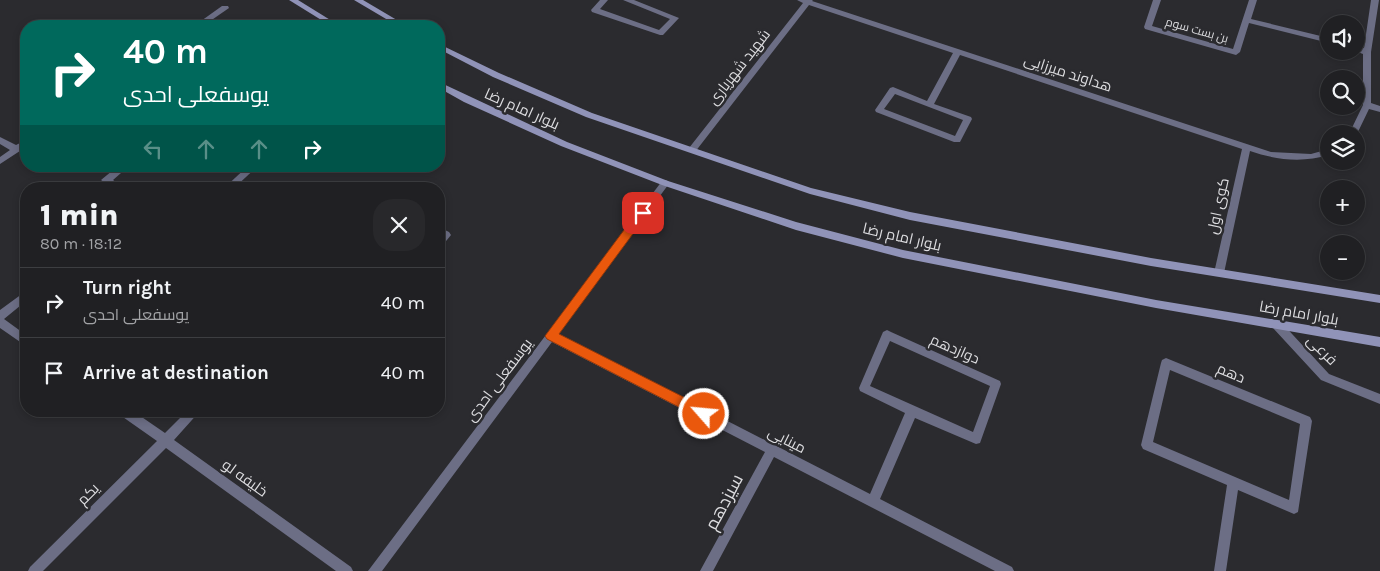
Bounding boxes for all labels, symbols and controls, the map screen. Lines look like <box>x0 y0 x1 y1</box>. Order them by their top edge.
street label: بن بست سوم <box>1164 14 1230 47</box>
map controls <box>1320 15 1365 280</box>
button: sound <box>1320 15 1365 60</box>
street label: شهید شهریاری <box>704 26 775 109</box>
text: 40 m <box>123 31 208 72</box>
icon: right <box>40 40 105 105</box>
street label: هداوند میرزایی <box>1021 50 1114 97</box>
button: search <box>1320 70 1365 115</box>
text: یوسفعلی احدی <box>123 82 269 108</box>
street label: بلوار امام رضا <box>481 84 562 135</box>
button: layers <box>1320 125 1365 170</box>
icon: left <box>139 135 167 163</box>
icon: ahead <box>192 135 220 163</box>
icon: ahead <box>245 135 273 163</box>
icon: right <box>298 135 326 163</box>
street label: کوی اول <box>1203 176 1234 236</box>
button: + <box>1320 180 1365 225</box>
pin <box>622 192 664 234</box>
text: 1 min <box>40 197 119 233</box>
button: close <box>373 199 425 251</box>
icon: arrive <box>629 199 657 227</box>
street label: بلوار امام رضا <box>861 219 943 256</box>
text: 80 m · 18:12 <box>40 234 122 253</box>
button: − <box>1320 235 1365 280</box>
text: Turn right <box>83 277 172 299</box>
icon: right <box>40 289 68 317</box>
text: 40 m <box>381 292 425 314</box>
street label: بلوار امام رضا <box>1258 297 1340 330</box>
text: یوسفعلی احدی <box>83 305 189 324</box>
street label: دوازدهم <box>927 330 983 369</box>
street label: فرعی <box>1302 331 1341 370</box>
street label: یوسفعلی احدی <box>462 335 537 426</box>
icon: arrive <box>40 359 68 387</box>
street label: دهم <box>1214 359 1248 388</box>
text: Arrive at destination <box>83 362 269 384</box>
text: 40 m <box>381 362 425 384</box>
position arrow <box>677 387 729 439</box>
street label: مینایی <box>765 423 809 458</box>
street label: خلیفه لو <box>219 455 271 501</box>
street label: سیزدهم <box>700 470 749 534</box>
street label: یکم <box>73 479 103 509</box>

